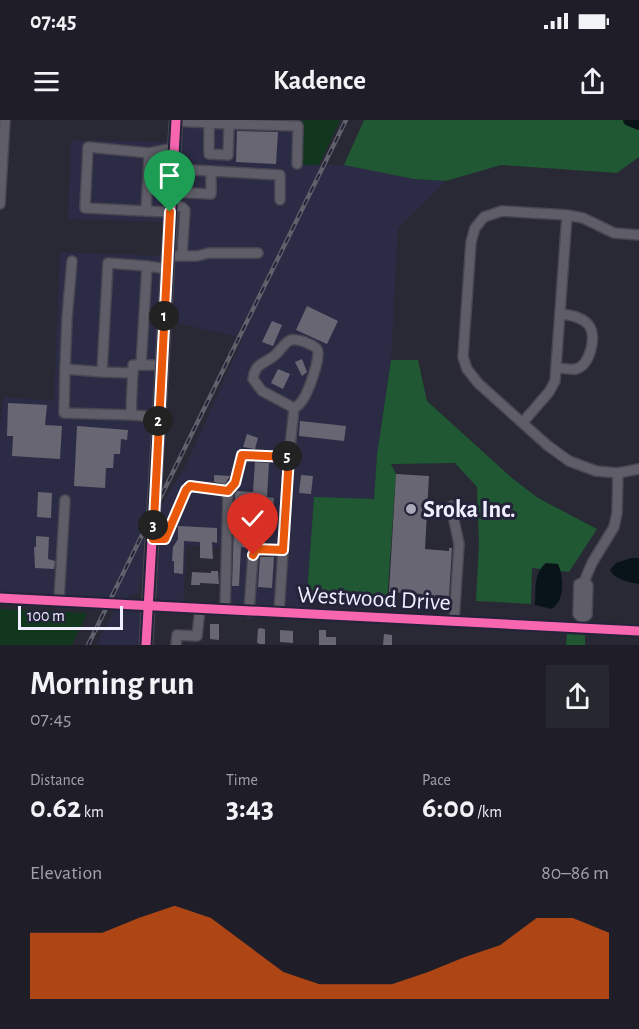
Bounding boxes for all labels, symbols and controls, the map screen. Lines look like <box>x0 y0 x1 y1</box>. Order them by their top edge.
text: 07:45 <box>30 10 77 32</box>
icon: menu <box>30 65 63 98</box>
icon: share <box>576 65 609 98</box>
text: Kadence <box>273 67 366 94</box>
pin <box>144 150 195 212</box>
icon: arrive <box>153 159 186 192</box>
pin: 1 <box>149 301 179 331</box>
text: 1 <box>161 308 167 324</box>
pin: 2 <box>143 406 173 436</box>
text: 2 <box>154 413 162 429</box>
pin: 5 <box>272 441 302 471</box>
text: 5 <box>284 448 290 464</box>
pin <box>227 493 278 555</box>
place label: Sroka Inc. <box>423 498 515 522</box>
icon: check <box>236 502 269 535</box>
marker: Sroka Inc. <box>404 502 418 516</box>
pin: 3 <box>138 510 168 540</box>
text: 3 <box>150 517 156 533</box>
street label: Westwood Drive <box>297 583 451 615</box>
scale bar <box>18 603 123 630</box>
text: 100 m <box>27 608 65 624</box>
button: share <box>546 665 609 728</box>
text: Morning run <box>30 668 194 701</box>
text: 07:45 <box>30 709 71 729</box>
text: Distance <box>30 772 84 788</box>
text: Time <box>226 772 258 788</box>
text: Pace <box>422 772 451 788</box>
text: 0.62 <box>30 793 81 823</box>
text: 3:43 <box>226 793 274 823</box>
text: 6:00 <box>422 793 475 823</box>
text: km <box>81 804 104 820</box>
text: /km <box>475 804 502 820</box>
text: Elevation <box>30 863 102 883</box>
text: 80–86 m <box>541 863 609 883</box>

